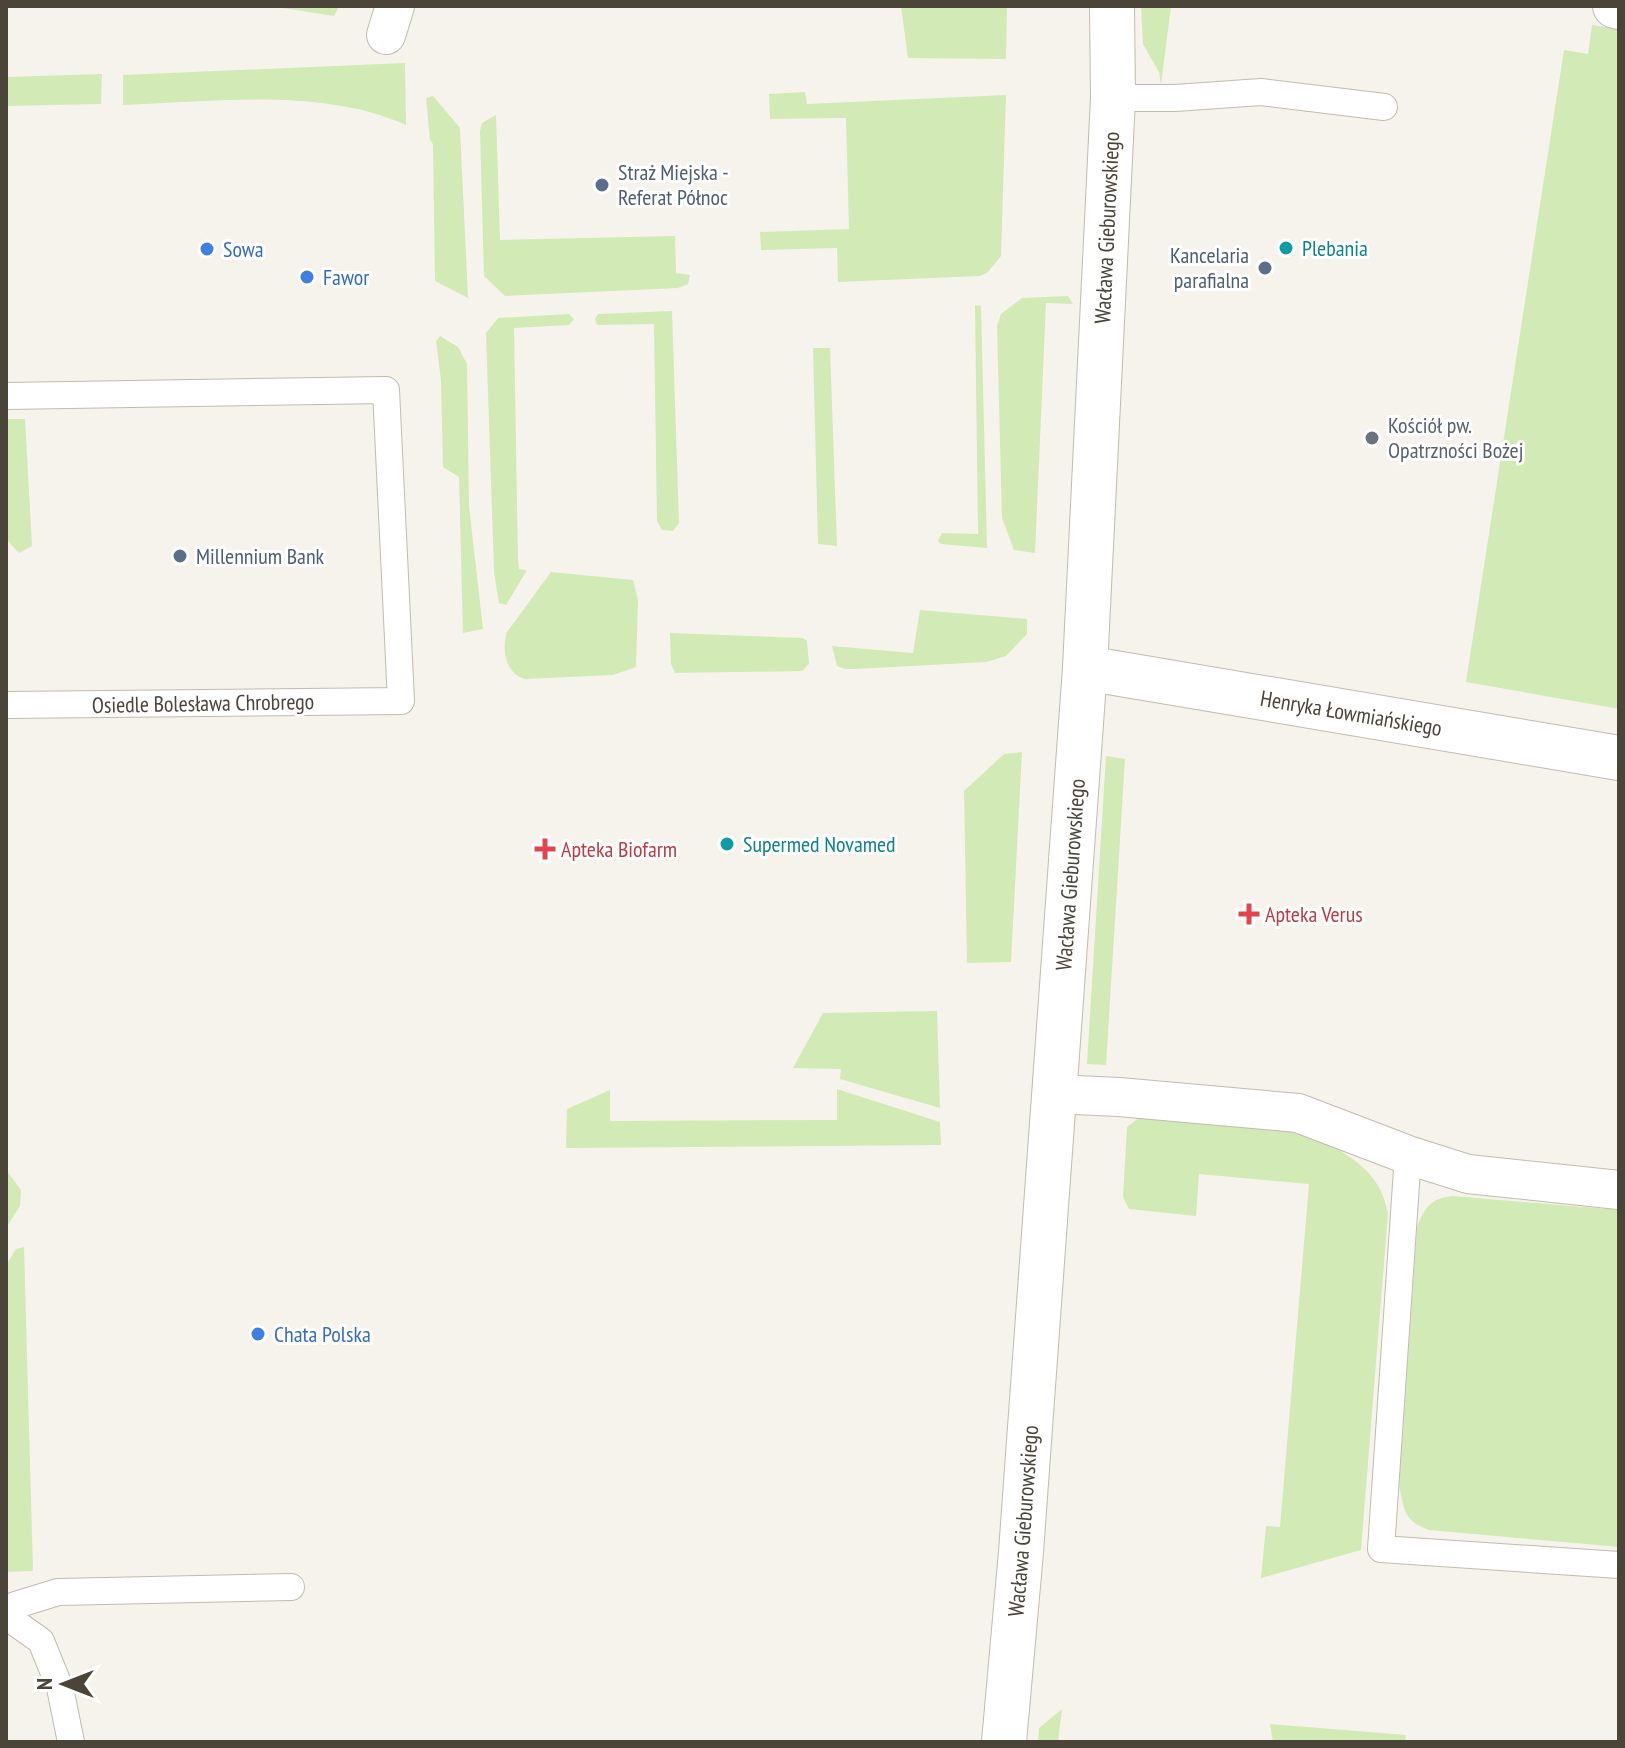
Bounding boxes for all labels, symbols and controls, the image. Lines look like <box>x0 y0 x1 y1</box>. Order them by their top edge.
street label: Wacława Gieburowskiego <box>1088 131 1125 324</box>
place label: Straż Miejska - Referat Północ <box>618 158 729 211</box>
marker: Straż Miejska - Referat Północ <box>593 176 611 194</box>
place label: Plebania <box>1302 234 1368 262</box>
place label: Sowa <box>223 235 264 263</box>
marker: Plebania <box>1277 239 1295 257</box>
marker: Sowa <box>198 240 216 258</box>
place label: Kancelaria parafialna <box>1170 241 1249 294</box>
marker: Kancelaria parafialna <box>1256 259 1274 277</box>
place label: Fawor <box>323 263 369 291</box>
marker: Fawor <box>298 268 316 286</box>
place label: Kościół pw. Opatrzności Bożej <box>1388 411 1523 464</box>
marker: Kościół pw. Opatrzności Bożej <box>1363 429 1381 447</box>
place label: Millennium Bank <box>196 542 325 570</box>
marker: Millennium Bank <box>171 547 189 565</box>
street label: Henryka Łowmiańskiego <box>1258 684 1444 742</box>
street label: Osiedle Bolesława Chrobrego <box>92 687 314 719</box>
street label: Wacława Gieburowskiego <box>1049 778 1091 971</box>
place label: Supermed Novamed <box>743 830 896 858</box>
place label: Apteka Biofarm <box>561 835 677 863</box>
marker: Supermed Novamed <box>718 835 736 853</box>
marker: Apteka Biofarm <box>536 840 554 858</box>
place label: Apteka Verus <box>1265 900 1363 928</box>
marker: Apteka Verus <box>1240 905 1258 923</box>
place label: Chata Polska <box>274 1320 371 1348</box>
marker: Chata Polska <box>249 1325 267 1343</box>
street label: Wacława Gieburowskiego <box>1001 1424 1044 1618</box>
north arrow <box>24 1644 104 1724</box>
text: N <box>30 1678 58 1690</box>

